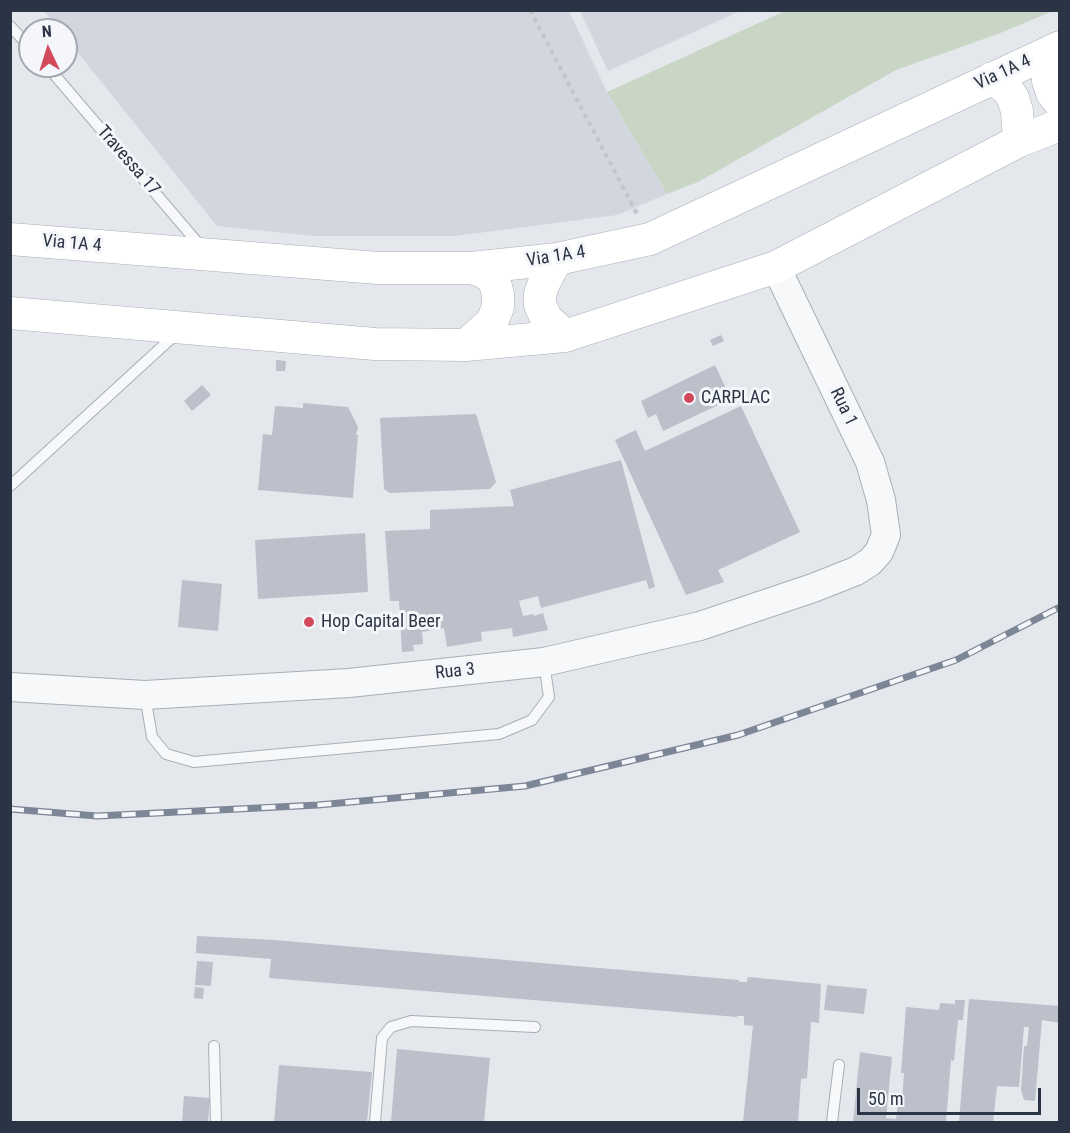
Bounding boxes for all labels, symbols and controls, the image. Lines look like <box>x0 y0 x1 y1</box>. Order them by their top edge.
north arrow <box>18 18 78 78</box>
text: N <box>41 22 52 41</box>
street label: Via 1A 4 <box>972 51 1034 95</box>
street label: Travessa 17 <box>92 122 164 200</box>
street label: Via 1A 4 <box>42 231 102 257</box>
street label: Via 1A 4 <box>525 242 587 272</box>
street label: Rua 1 <box>825 384 861 430</box>
place label: CARPLAC <box>701 387 770 409</box>
marker: CARPLAC <box>682 391 696 405</box>
place label: Hop Capital Beer <box>321 611 440 633</box>
marker: Hop Capital Beer <box>302 615 316 629</box>
street label: Rua 3 <box>434 659 476 685</box>
scale bar <box>860 1076 1044 1114</box>
text: 50 m <box>868 1088 903 1109</box>

